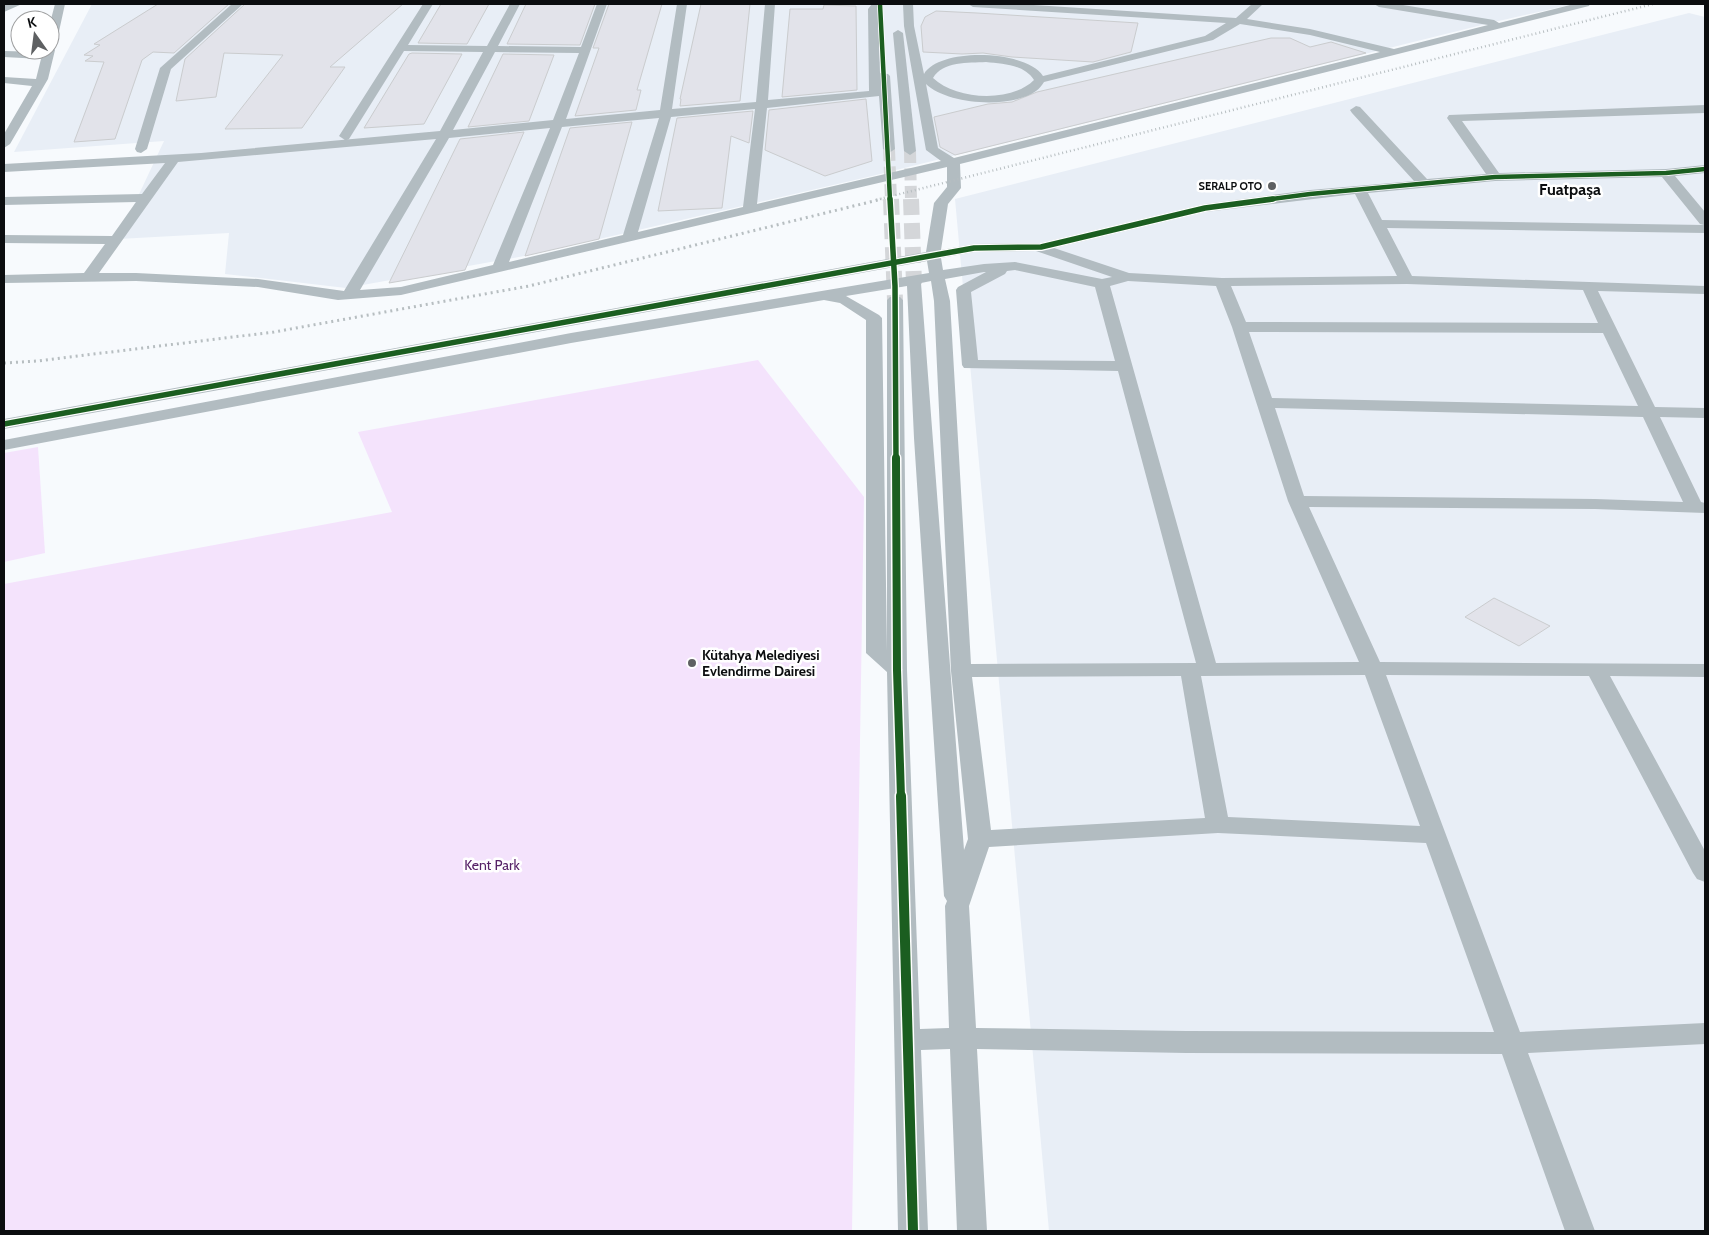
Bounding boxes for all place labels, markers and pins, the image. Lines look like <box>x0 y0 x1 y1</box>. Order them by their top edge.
place label: SERALP OTO <box>1199 179 1262 193</box>
marker: SERALP OTO <box>1266 180 1278 192</box>
place label: Kütahya Melediyesi Evlendirme Dairesi <box>702 646 820 680</box>
marker: Kütahya Melediyesi Evlendirme Dairesi <box>686 657 698 669</box>

